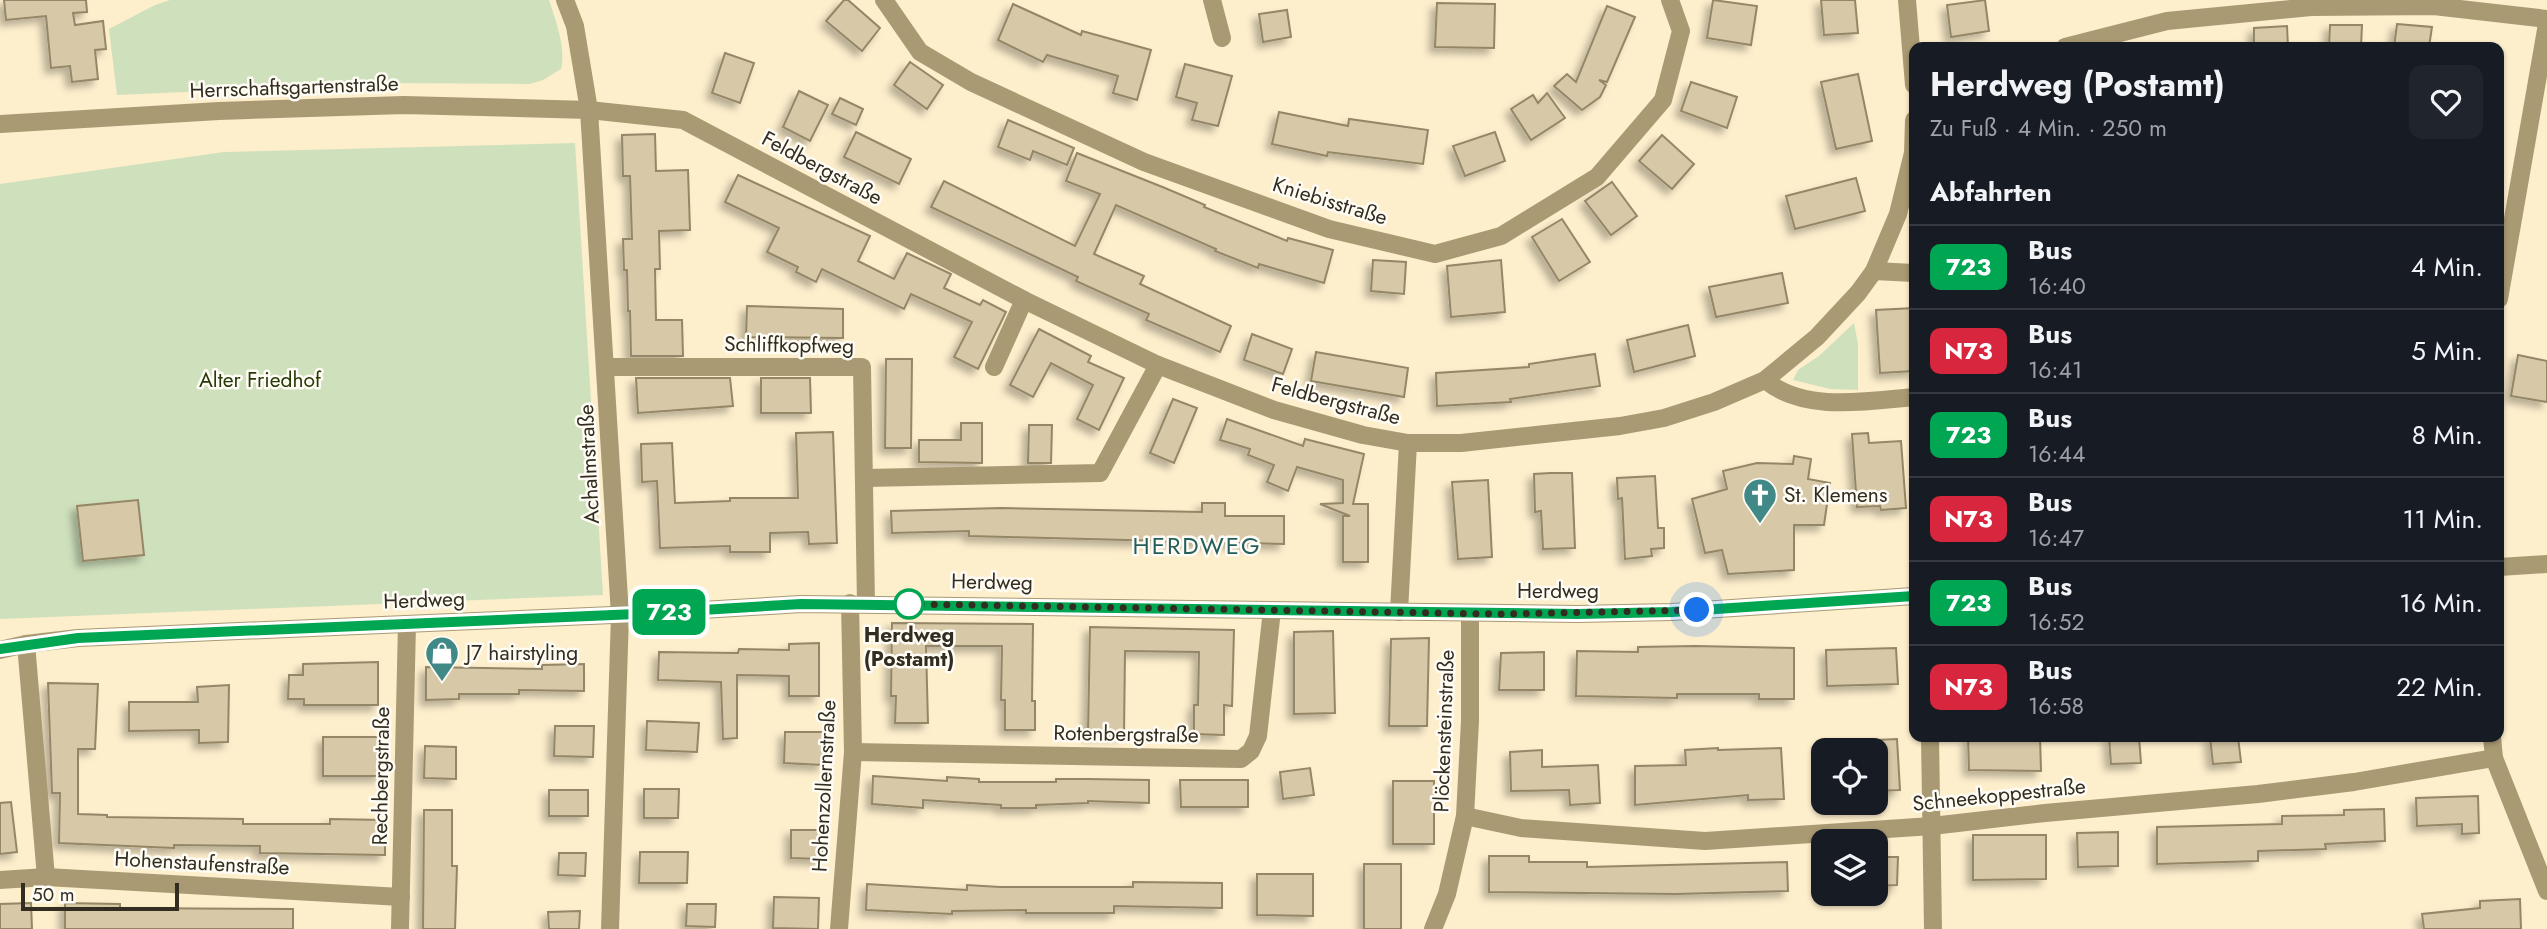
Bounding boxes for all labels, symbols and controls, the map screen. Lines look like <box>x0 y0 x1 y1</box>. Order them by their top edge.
text: Herdweg (Postamt) <box>1930 61 2225 108</box>
button: heart <box>2409 65 2483 139</box>
street label: Herrschaftsgartenstraße <box>189 68 399 106</box>
text: Zu Fuß · 4 Min. · 250 m <box>1930 111 2167 145</box>
street label: Feldbergstraße <box>756 124 888 212</box>
street label: Kniebisstraße <box>1269 169 1391 233</box>
text: Abfahrten <box>1930 173 2052 211</box>
text: Bus <box>2028 231 2072 269</box>
text: 4 Min. <box>2411 248 2483 286</box>
text: 723 <box>1946 249 1991 284</box>
text: 16:40 <box>2028 269 2086 303</box>
text: Bus <box>2028 315 2072 353</box>
street label: Schliffkopfweg <box>724 329 854 361</box>
text: 5 Min. <box>2411 332 2483 370</box>
text: N73 <box>1944 333 1993 368</box>
text: 16:41 <box>2028 353 2082 387</box>
park label: Alter Friedhof <box>199 365 322 395</box>
street label: Feldbergstraße <box>1268 369 1404 433</box>
text: Bus <box>2028 399 2072 437</box>
street label: Achalmstraße <box>571 403 607 525</box>
text: 8 Min. <box>2412 416 2483 454</box>
text: 723 <box>1946 417 1991 452</box>
text: 16:44 <box>2028 437 2085 471</box>
church icon: St. Klemens <box>1741 476 1779 525</box>
place label: St. Klemens <box>1784 480 1887 510</box>
text: Bus <box>2028 483 2072 521</box>
text: 11 Min. <box>2403 500 2483 538</box>
text: N73 <box>1944 501 1993 536</box>
text: 16:47 <box>2028 521 2084 555</box>
district label: HERDWEG <box>1133 528 1261 563</box>
street label: Herdweg <box>951 566 1033 598</box>
text: Bus <box>2028 567 2072 605</box>
street label: Herdweg <box>1517 576 1599 606</box>
street label: Herdweg <box>383 584 465 616</box>
text: 16 Min. <box>2399 584 2483 622</box>
text: 723 <box>1946 585 1991 620</box>
line badge: 723 <box>629 589 709 635</box>
marker: Herdweg (Postamt) <box>894 589 924 619</box>
your location <box>1679 592 1714 627</box>
text: 723 <box>646 594 692 629</box>
text: 16:52 <box>2028 605 2085 639</box>
place label: Herdweg (Postamt) <box>864 620 954 674</box>
shop icon: J7 hairstyling <box>423 634 461 683</box>
place label: J7 hairstyling <box>463 638 578 668</box>
street label: Plöckensteinstraße <box>1426 649 1462 813</box>
text: Bus <box>2028 651 2072 689</box>
text: 22 Min. <box>2396 668 2483 706</box>
text: N73 <box>1944 669 1993 704</box>
text: 16:58 <box>2028 689 2084 723</box>
street label: Hohenzollernstraße <box>805 699 843 873</box>
street label: Rechbergstraße <box>365 706 397 846</box>
street label: Rotenbergstraße <box>1053 718 1199 750</box>
map controls <box>1811 738 1888 906</box>
button: locate <box>1811 738 1888 815</box>
street label: Schneekoppestraße <box>1911 771 2087 819</box>
button: layers <box>1811 829 1888 906</box>
street label: Hohenstaufenstraße <box>114 843 291 883</box>
scale bar <box>21 880 178 912</box>
text: 50 m <box>32 881 75 908</box>

